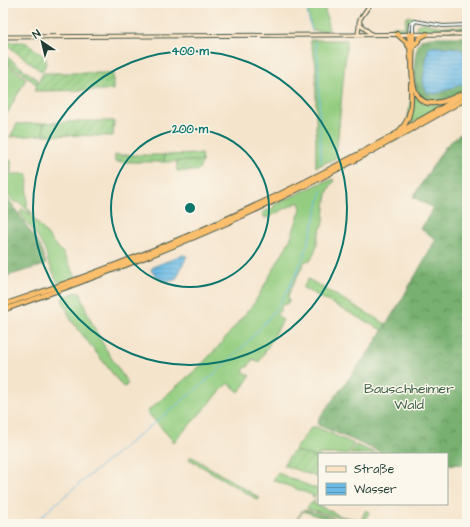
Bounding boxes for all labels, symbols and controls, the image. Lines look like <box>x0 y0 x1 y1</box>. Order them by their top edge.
north arrow <box>22 22 62 62</box>
text: N <box>29 26 44 42</box>
text: 400 m <box>171 43 209 60</box>
text: 200 m <box>171 121 209 138</box>
centre of rings <box>183 201 197 215</box>
park label: Bauschheimer Wald <box>364 379 454 415</box>
legend <box>318 453 448 505</box>
text: Straße <box>354 461 395 478</box>
text: Wasser <box>354 481 397 498</box>

